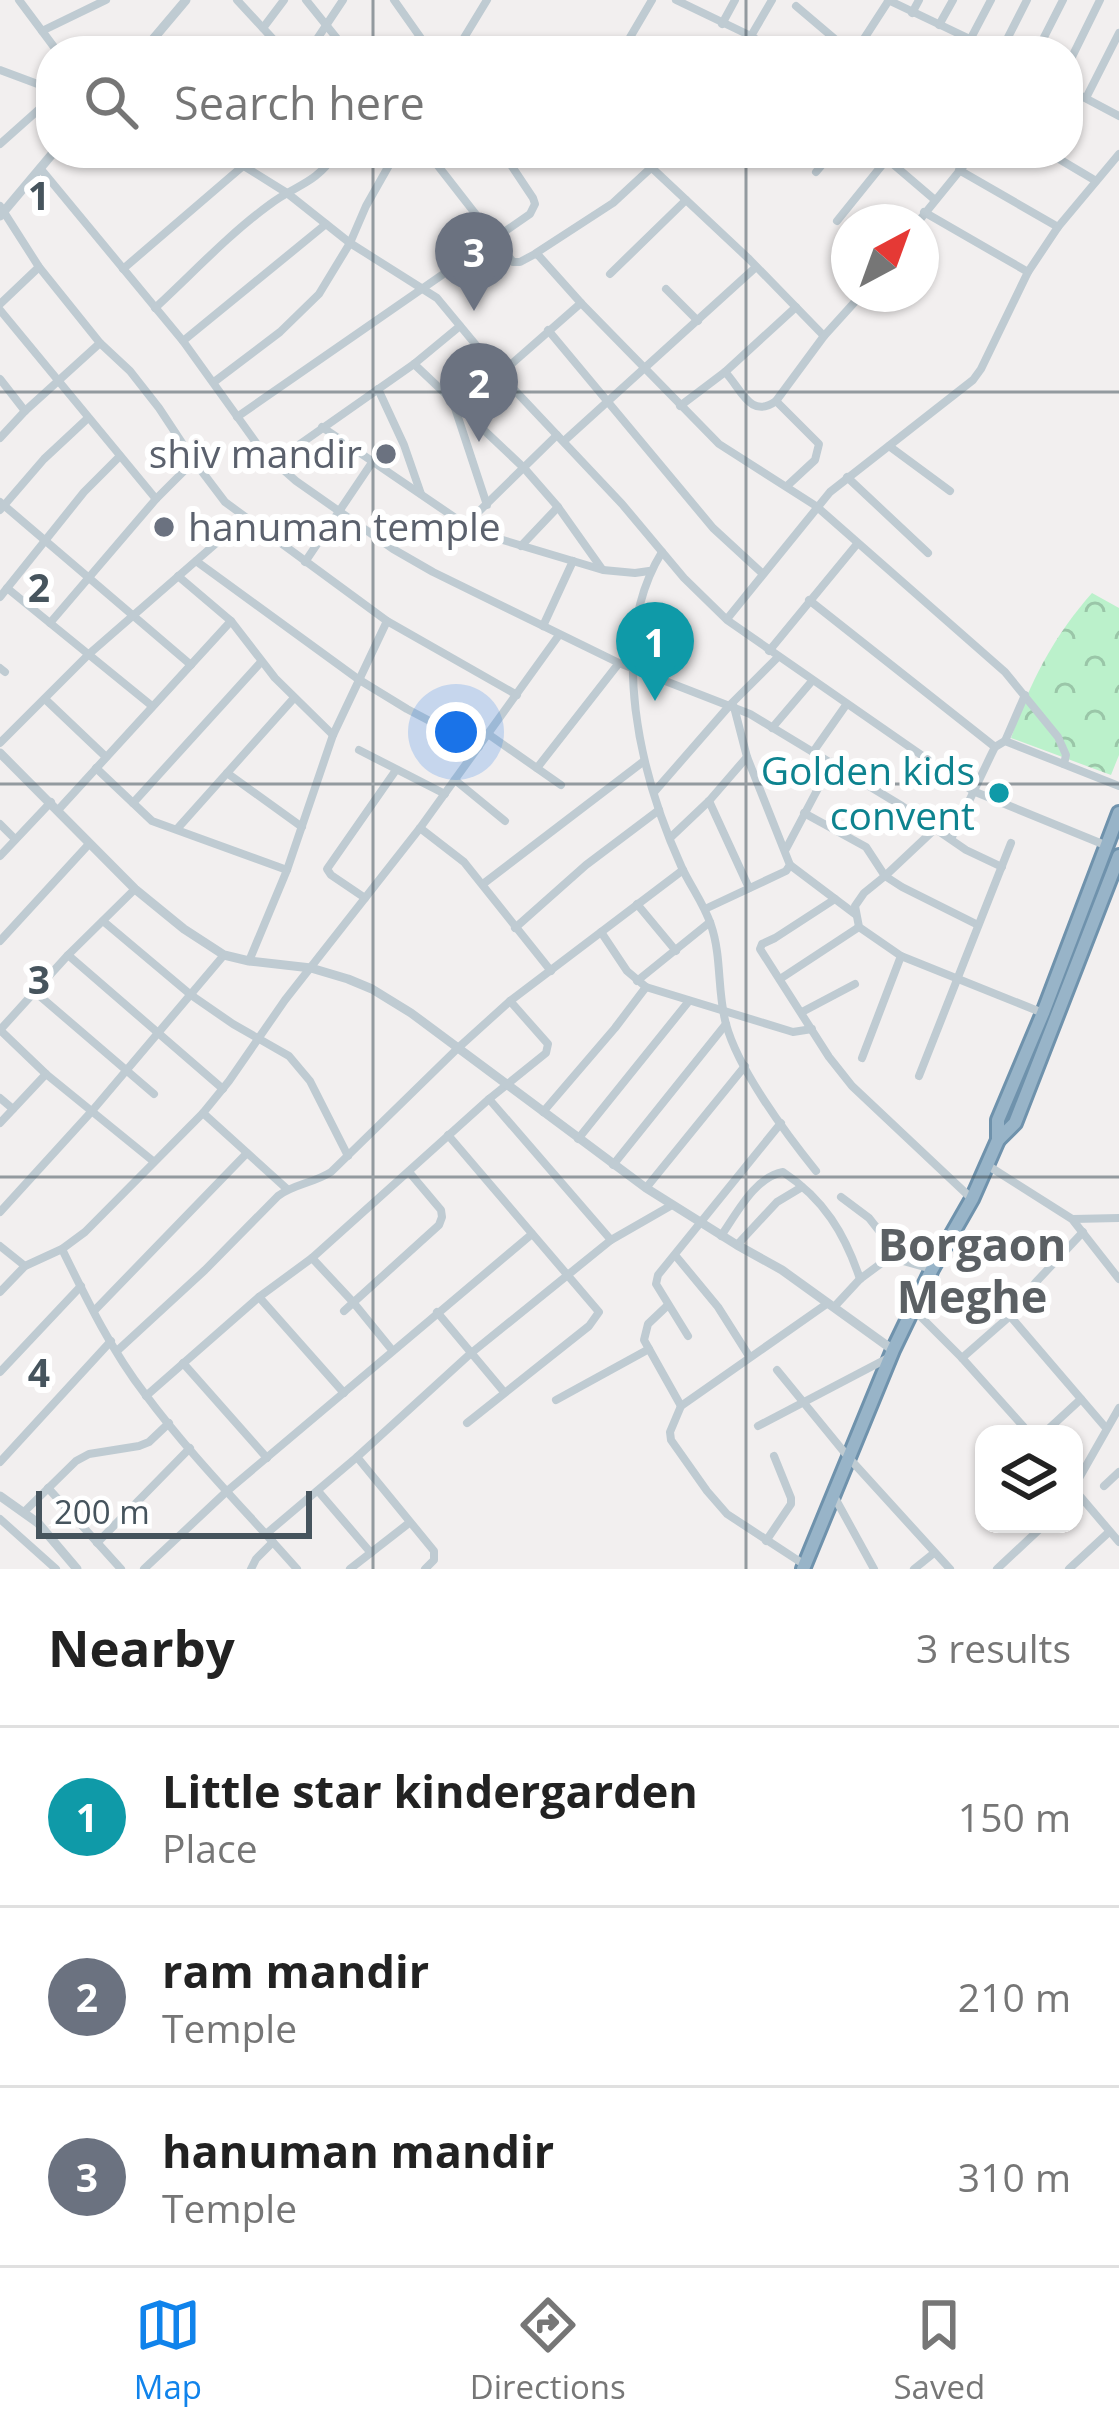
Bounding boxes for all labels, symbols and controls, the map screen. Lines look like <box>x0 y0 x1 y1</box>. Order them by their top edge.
search box <box>36 36 1083 168</box>
icon: search <box>78 69 144 135</box>
text: Search here <box>174 72 425 133</box>
text: 1 <box>28 168 50 221</box>
north arrow <box>831 204 939 312</box>
pin: 3 <box>435 212 513 311</box>
pin: 2 <box>440 343 518 442</box>
place label: shiv mandir <box>149 426 362 479</box>
marker: shiv mandir <box>373 441 399 467</box>
place label: hanuman temple <box>188 499 501 552</box>
marker: hanuman temple <box>151 514 177 540</box>
text: 2 <box>28 560 50 613</box>
pin: 1 <box>616 602 694 701</box>
your location <box>426 702 486 762</box>
place label: Golden kids convent <box>761 743 975 841</box>
marker: Golden kids convent <box>986 780 1012 806</box>
text: 3 <box>28 952 50 1005</box>
district label: Borgaon Meghe <box>878 1213 1066 1326</box>
text: 4 <box>28 1345 50 1398</box>
map controls <box>975 1425 1083 1533</box>
button: layers <box>975 1425 1083 1533</box>
scale bar <box>36 1485 312 1538</box>
text: 200 m <box>54 1489 150 1534</box>
text: Nearby <box>48 1612 235 1682</box>
text: 3 results <box>916 1621 1071 1674</box>
text: Little star kindergarden <box>162 1760 698 1821</box>
text: 1 <box>76 1790 98 1843</box>
text: 150 m <box>958 1790 1071 1843</box>
text: Place <box>162 1821 258 1874</box>
text: ram mandir <box>162 1940 429 2001</box>
text: 2 <box>76 1970 98 2023</box>
text: 210 m <box>958 1970 1071 2023</box>
text: Temple <box>162 2001 297 2054</box>
text: hanuman mandir <box>162 2120 554 2181</box>
text: 3 <box>76 2150 98 2203</box>
text: 310 m <box>958 2150 1071 2203</box>
text: Temple <box>162 2181 297 2234</box>
tab: Map <box>134 2292 202 2409</box>
tab: Directions <box>470 2292 626 2409</box>
tab: Saved <box>893 2292 985 2409</box>

